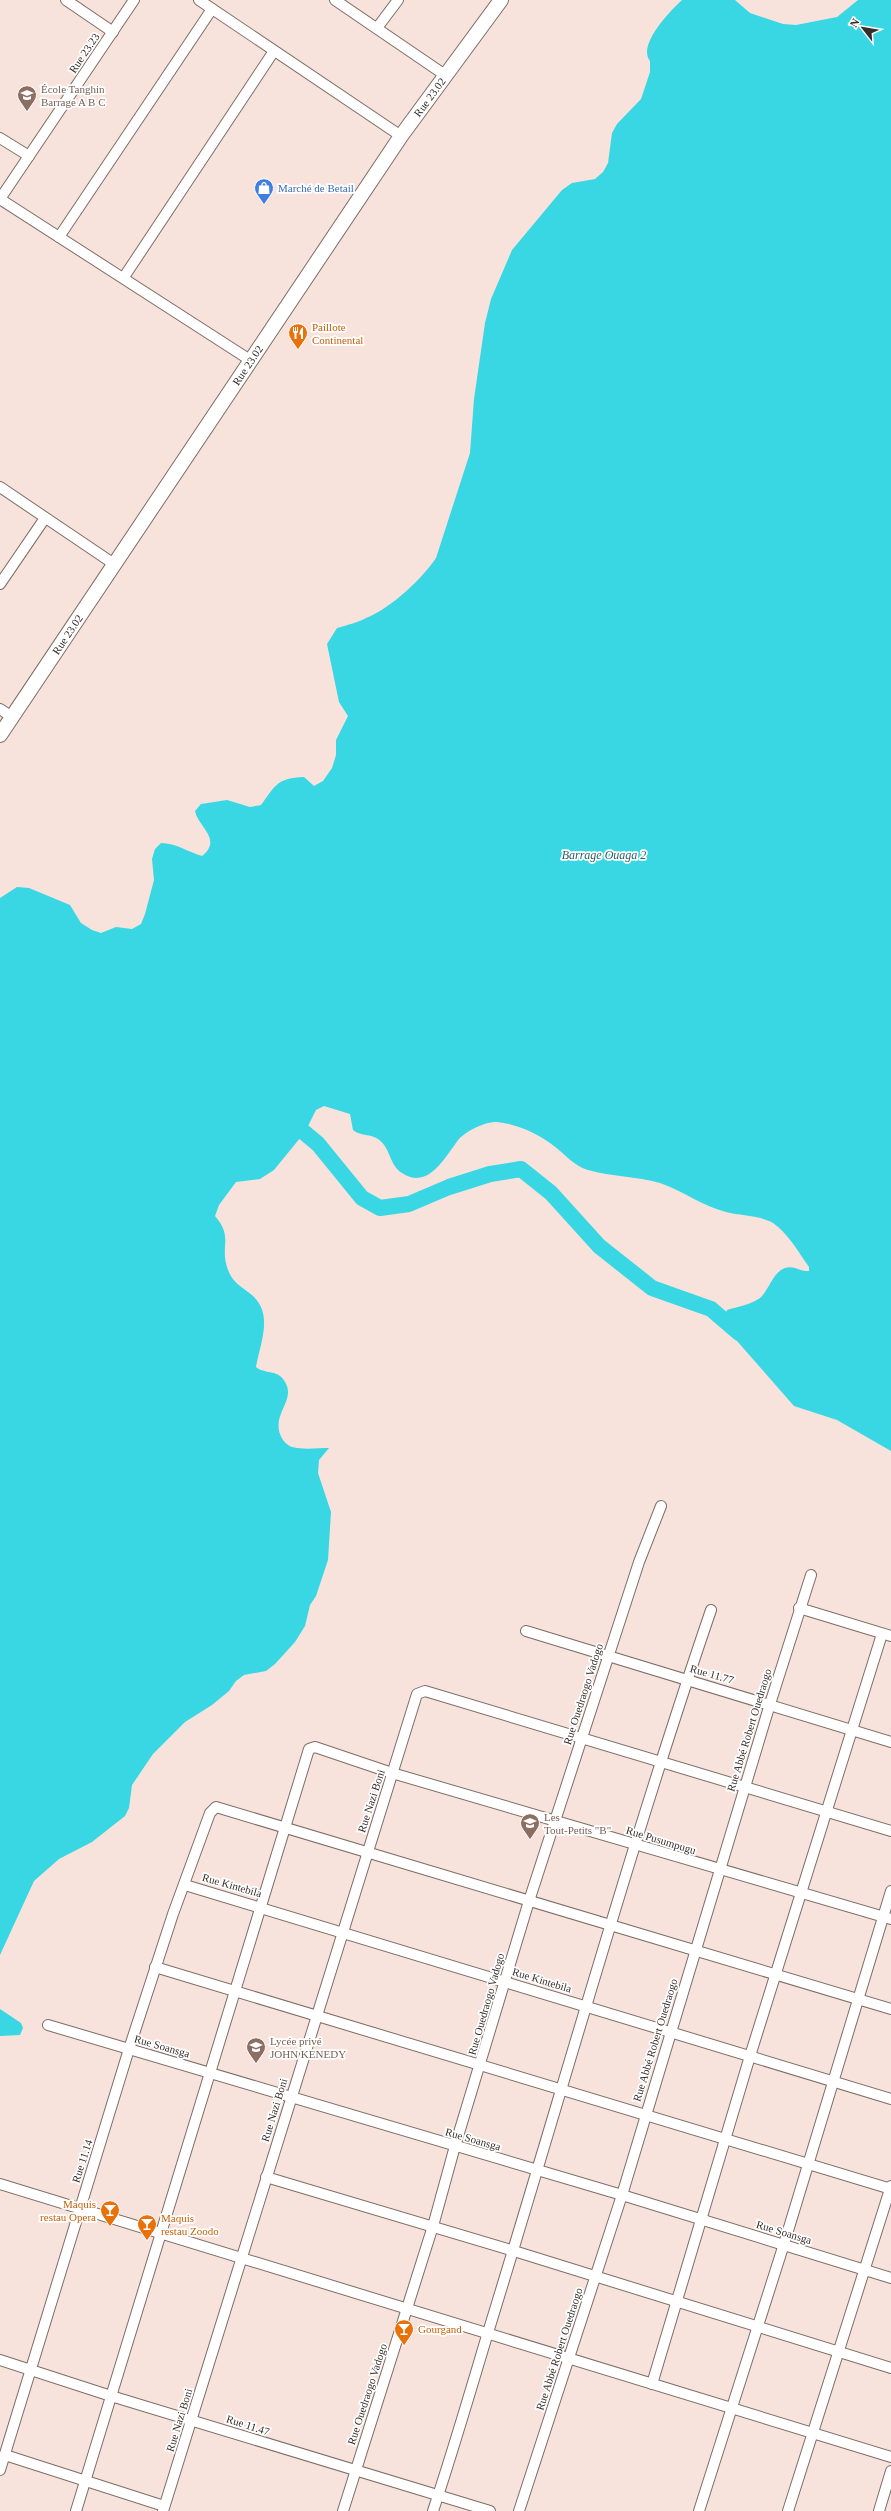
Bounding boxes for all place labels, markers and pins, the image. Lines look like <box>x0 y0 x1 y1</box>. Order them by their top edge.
place label: École Tanghin Barrage A B C <box>41 83 105 108</box>
school or university icon: École Tanghin Barrage A B C <box>16 84 38 112</box>
shop icon: Marché de Betail <box>253 177 275 205</box>
place label: Marché de Betail <box>278 182 354 194</box>
place label: Paillote Continental <box>312 321 363 346</box>
restaurant icon: Paillote Continental <box>287 322 309 350</box>
place label: Les Tout-Petits "B" <box>544 1811 611 1836</box>
school or university icon: Les Tout-Petits "B" <box>519 1812 541 1840</box>
place label: Lycée privé JOHN KENEDY <box>270 2035 346 2060</box>
school or university icon: Lycée privé JOHN KENEDY <box>245 2036 267 2064</box>
place label: Maquis restau Opera <box>40 2198 96 2223</box>
bar icon: Maquis restau Opera <box>99 2199 121 2227</box>
place label: Maquis restau Zoodo <box>161 2212 219 2237</box>
bar icon: Maquis restau Zoodo <box>136 2213 158 2241</box>
bar icon: Gourgand <box>393 2318 415 2346</box>
place label: Gourgand <box>418 2323 462 2335</box>

